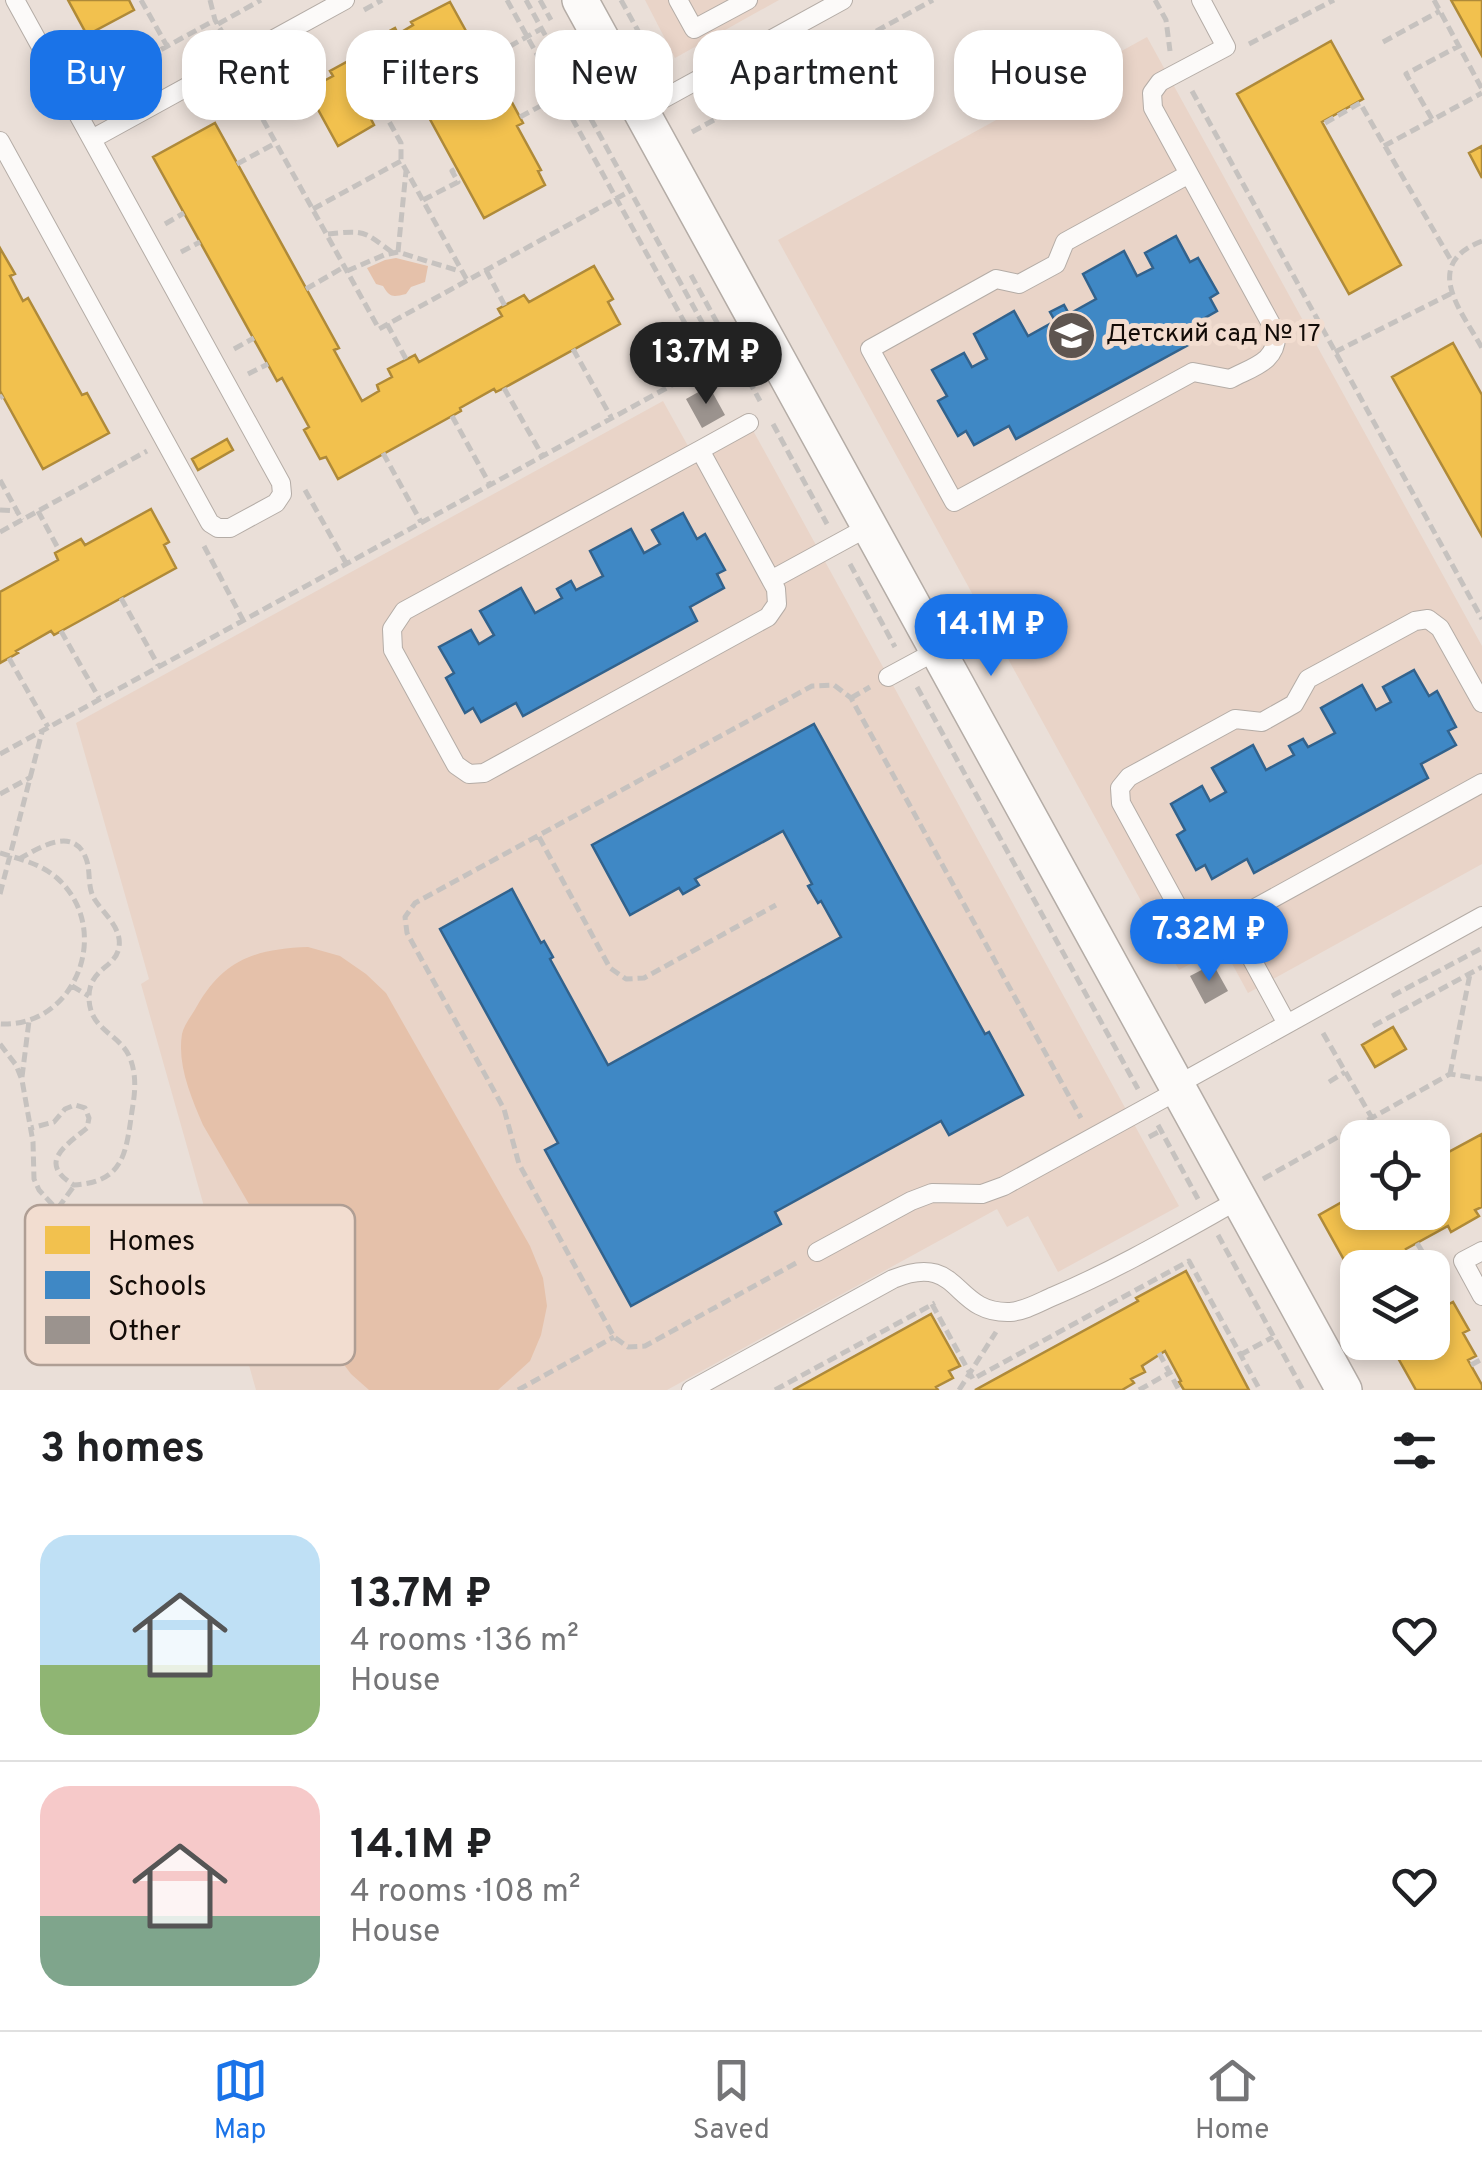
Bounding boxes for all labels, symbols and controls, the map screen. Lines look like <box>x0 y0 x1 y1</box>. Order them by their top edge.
chip: Buy <box>30 30 162 120</box>
chip: Rent <box>182 30 326 120</box>
chip: Filters <box>346 30 515 120</box>
chip: New <box>535 30 673 120</box>
chip: Apartment <box>693 30 934 120</box>
chip: House <box>954 30 1123 120</box>
school or university icon: Детский сад № 17 <box>1045 309 1097 361</box>
place label: Детский сад № 17 <box>1106 319 1321 351</box>
pin: 13.7M ₽ <box>614 322 798 407</box>
text: 13.7M ₽ <box>652 334 760 374</box>
pin: 14.1M ₽ <box>899 594 1083 679</box>
text: 14.1M ₽ <box>937 606 1045 646</box>
pin: 7.32M ₽ <box>1117 899 1301 984</box>
text: 7.32M ₽ <box>1152 911 1266 951</box>
map controls <box>1340 1120 1450 1360</box>
button: locate <box>1340 1120 1450 1230</box>
legend <box>25 1205 355 1365</box>
text: Homes <box>108 1225 195 1261</box>
button: layers <box>1340 1250 1450 1360</box>
text: Schools <box>108 1270 207 1306</box>
text: Other <box>108 1315 181 1351</box>
icon: filters <box>1387 1423 1442 1478</box>
text: 3 homes <box>40 1424 205 1477</box>
text: 13.7M ₽ <box>350 1569 492 1622</box>
icon: home <box>120 1575 240 1695</box>
icon: heart <box>1387 1608 1442 1663</box>
text: 4 rooms · 136 m² <box>350 1622 579 1662</box>
text: House <box>350 1662 440 1702</box>
text: 14.1M ₽ <box>350 1820 493 1873</box>
icon: home <box>120 1826 240 1946</box>
icon: heart <box>1387 1859 1442 1914</box>
text: 4 rooms · 108 m² <box>350 1873 581 1913</box>
text: House <box>350 1913 440 1953</box>
tab: Map <box>213 2053 268 2149</box>
tab: Saved <box>693 2053 770 2149</box>
tab: Home <box>1195 2053 1269 2149</box>

